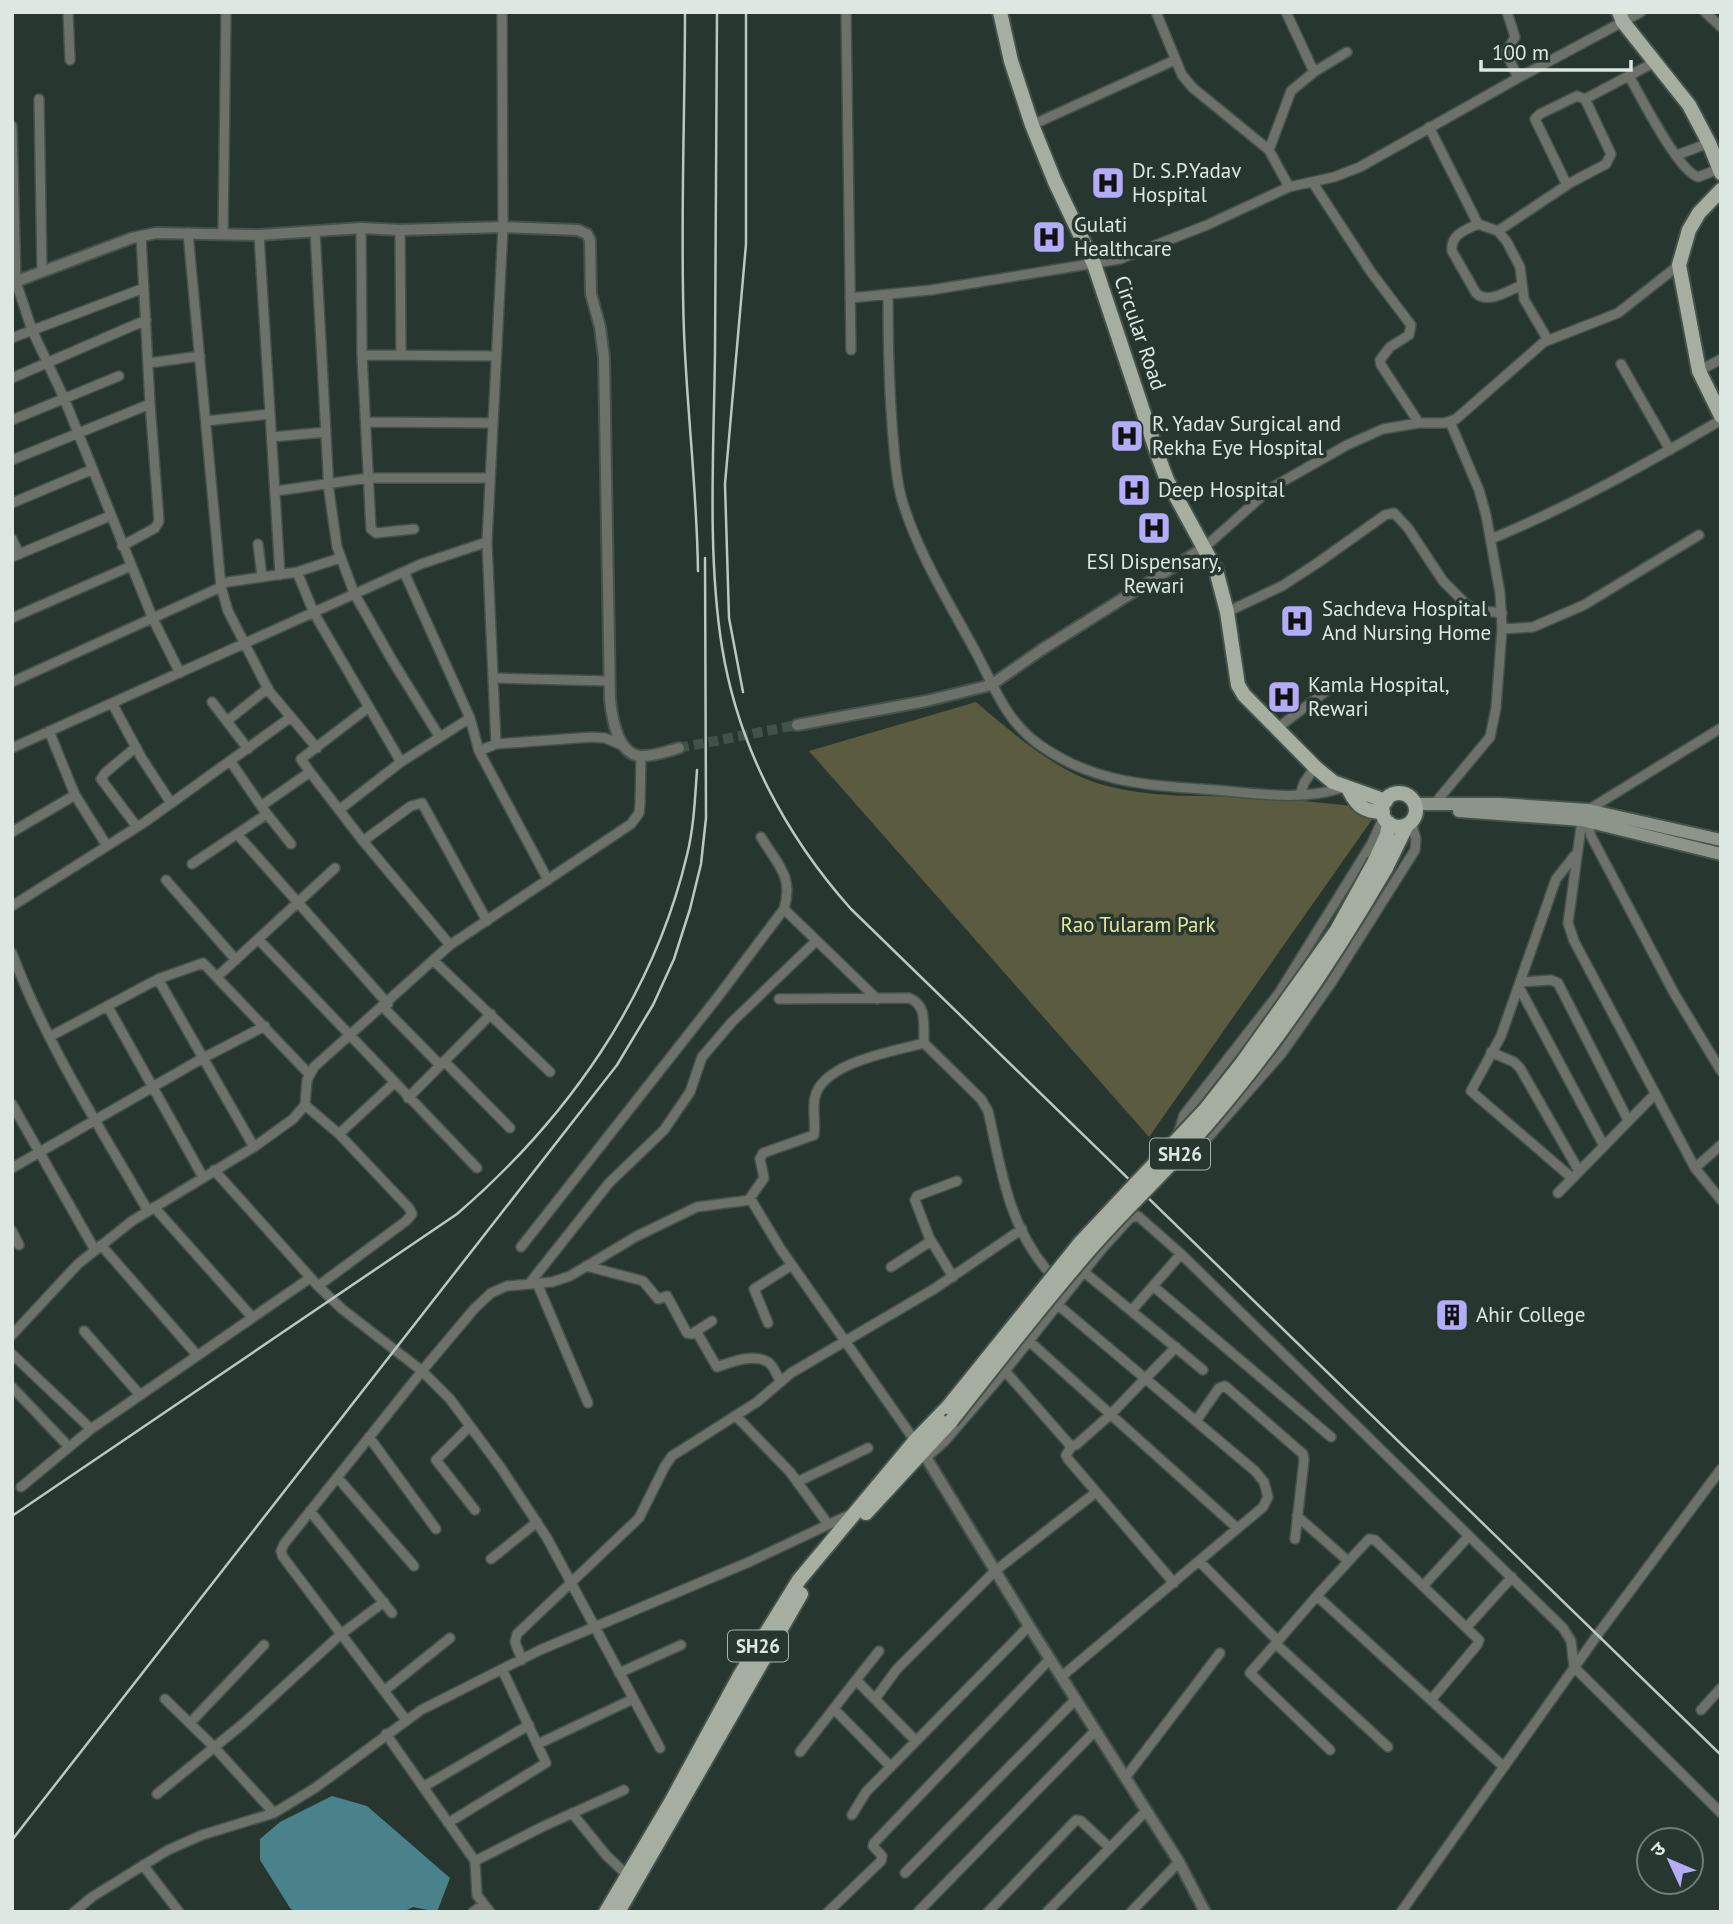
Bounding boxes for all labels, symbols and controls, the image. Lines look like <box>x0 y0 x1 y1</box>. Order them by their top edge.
scale bar <box>1481 28 1632 72</box>
text: 100 m <box>1492 39 1549 66</box>
place label: Dr. S.P.Yadav Hospital <box>1132 157 1241 208</box>
hospital icon: Dr. S.P.Yadav Hospital <box>1089 164 1127 202</box>
place label: Gulati Healthcare <box>1074 211 1172 262</box>
hospital icon: Gulati Healthcare <box>1030 218 1068 256</box>
street label: Circular Road <box>1108 272 1173 394</box>
place label: R. Yadav Surgical and Rekha Eye Hospital <box>1152 410 1341 461</box>
hospital icon: R. Yadav Surgical and Rekha Eye Hospital <box>1108 417 1146 455</box>
hospital icon: Deep Hospital <box>1115 471 1153 509</box>
place label: Deep Hospital <box>1158 476 1285 503</box>
hospital icon: ESI Dispensary, Rewari <box>1135 509 1173 547</box>
place label: ESI Dispensary, Rewari <box>1086 548 1222 599</box>
place label: Sachdeva Hospital And Nursing Home <box>1322 595 1491 646</box>
hospital icon: Sachdeva Hospital And Nursing Home <box>1278 602 1316 640</box>
place label: Kamla Hospital, Rewari <box>1308 671 1449 722</box>
hospital icon: Kamla Hospital, Rewari <box>1265 678 1303 716</box>
park label: Rao Tularam Park <box>1060 911 1216 938</box>
road number: SH26 <box>1150 1138 1210 1170</box>
building icon: Ahir College <box>1433 1296 1471 1334</box>
place label: Ahir College <box>1476 1301 1585 1328</box>
road number: SH26 <box>728 1630 788 1662</box>
north arrow <box>1635 1826 1705 1896</box>
text: उ <box>1645 1836 1671 1862</box>

